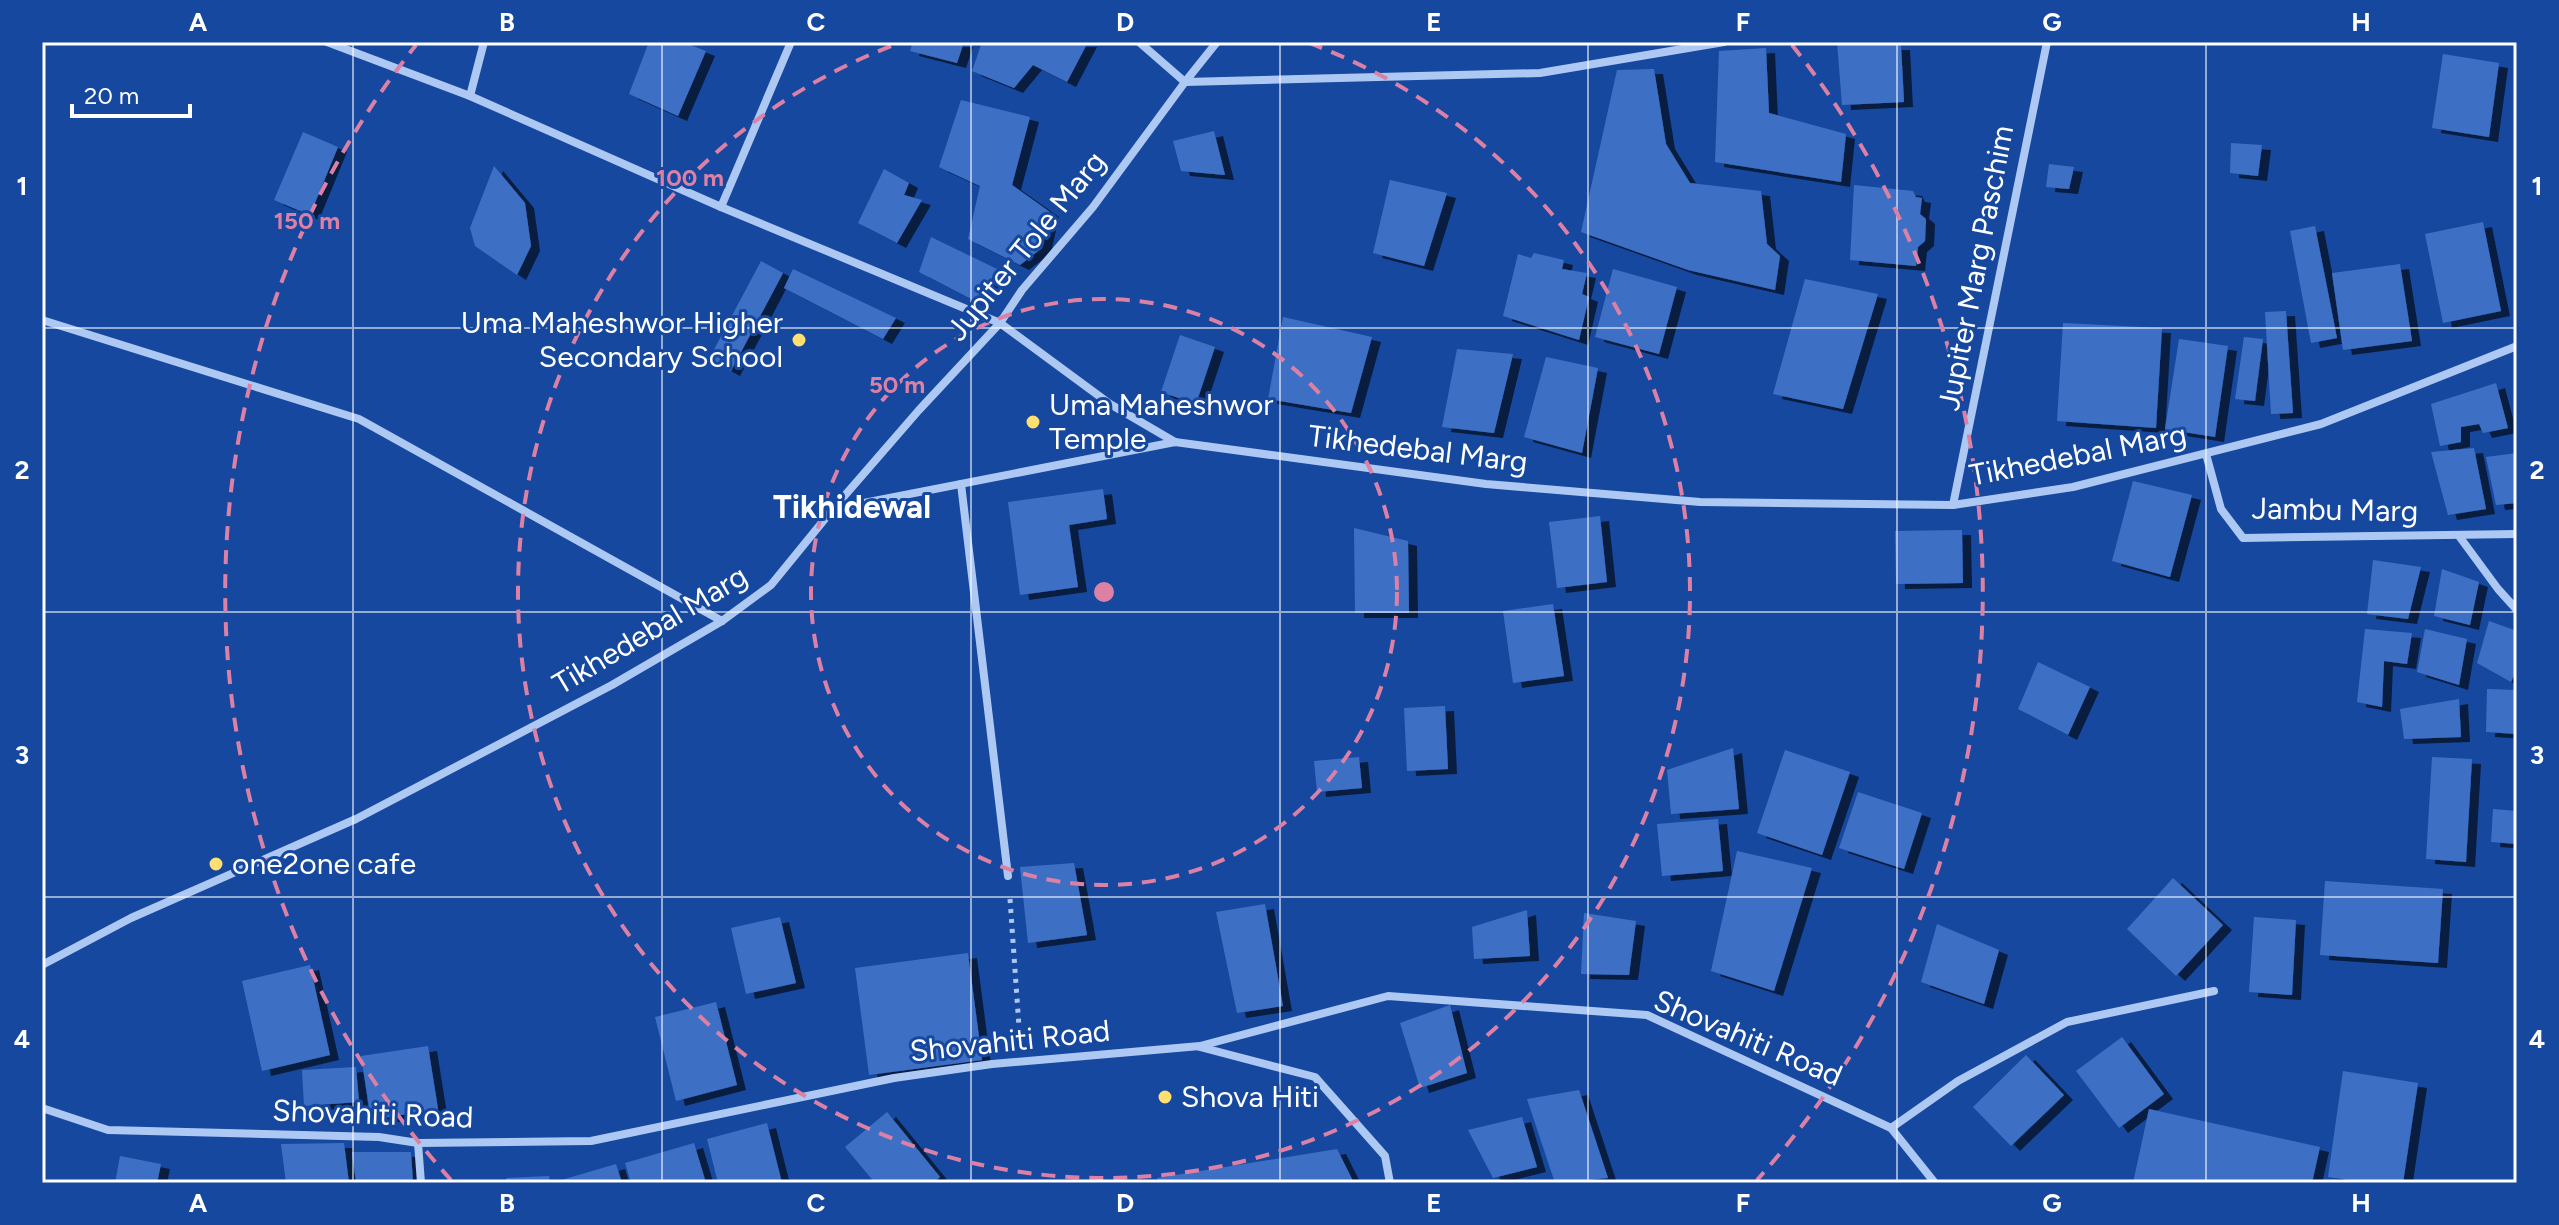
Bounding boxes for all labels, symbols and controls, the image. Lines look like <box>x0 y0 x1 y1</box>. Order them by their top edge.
text: A <box>189 6 208 38</box>
text: B <box>499 6 515 38</box>
text: C <box>807 6 826 38</box>
text: D <box>1116 6 1134 38</box>
text: E <box>1426 6 1442 38</box>
text: F <box>1736 6 1750 38</box>
text: G <box>2042 6 2062 38</box>
text: H <box>2351 6 2371 38</box>
scale bar <box>72 68 190 118</box>
text: 20 m <box>84 81 139 110</box>
street label: Jupiter Marg Paschim <box>1930 122 2021 414</box>
street label: Jupiter Tole Marg <box>938 143 1113 348</box>
text: 100 m <box>656 163 724 192</box>
text: 1 <box>17 170 27 202</box>
text: 1 <box>2532 170 2542 202</box>
text: 150 m <box>274 206 340 235</box>
place label: Uma Maheshwor Higher Secondary School <box>461 304 783 375</box>
marker: Uma Maheshwor Higher Secondary School <box>790 331 808 349</box>
text: 50 m <box>869 370 925 399</box>
place label: Uma Maheshwor Temple <box>1049 386 1273 457</box>
marker: Uma Maheshwor Temple <box>1024 413 1042 431</box>
street label: Tikhedebal Marg <box>1966 415 2190 494</box>
street label: Tikhedebal Marg <box>1306 417 1530 480</box>
text: 2 <box>14 454 30 486</box>
text: 2 <box>2529 454 2545 486</box>
district label: Tikhidewal <box>773 488 931 526</box>
street label: Jambu Marg <box>2251 490 2419 529</box>
street label: Tikhedebal Marg <box>546 557 754 702</box>
centre of rings <box>1090 578 1118 606</box>
text: 3 <box>15 739 29 771</box>
text: 3 <box>2530 739 2544 771</box>
place label: one2one cafe <box>232 845 416 882</box>
marker: one2one cafe <box>207 855 225 873</box>
street label: Shovahiti Road <box>1648 981 1848 1094</box>
street label: Shovahiti Road <box>908 1012 1112 1069</box>
text: 4 <box>14 1023 30 1055</box>
text: 4 <box>2529 1023 2545 1055</box>
place label: Shova Hiti <box>1181 1078 1319 1115</box>
marker: Shova Hiti <box>1156 1088 1174 1106</box>
street label: Shovahiti Road <box>272 1092 474 1135</box>
text: A <box>189 1187 208 1219</box>
text: B <box>499 1187 515 1219</box>
text: C <box>807 1187 826 1219</box>
text: D <box>1116 1187 1134 1219</box>
text: E <box>1426 1187 1442 1219</box>
text: F <box>1736 1187 1750 1219</box>
text: G <box>2042 1187 2062 1219</box>
text: H <box>2351 1187 2371 1219</box>

